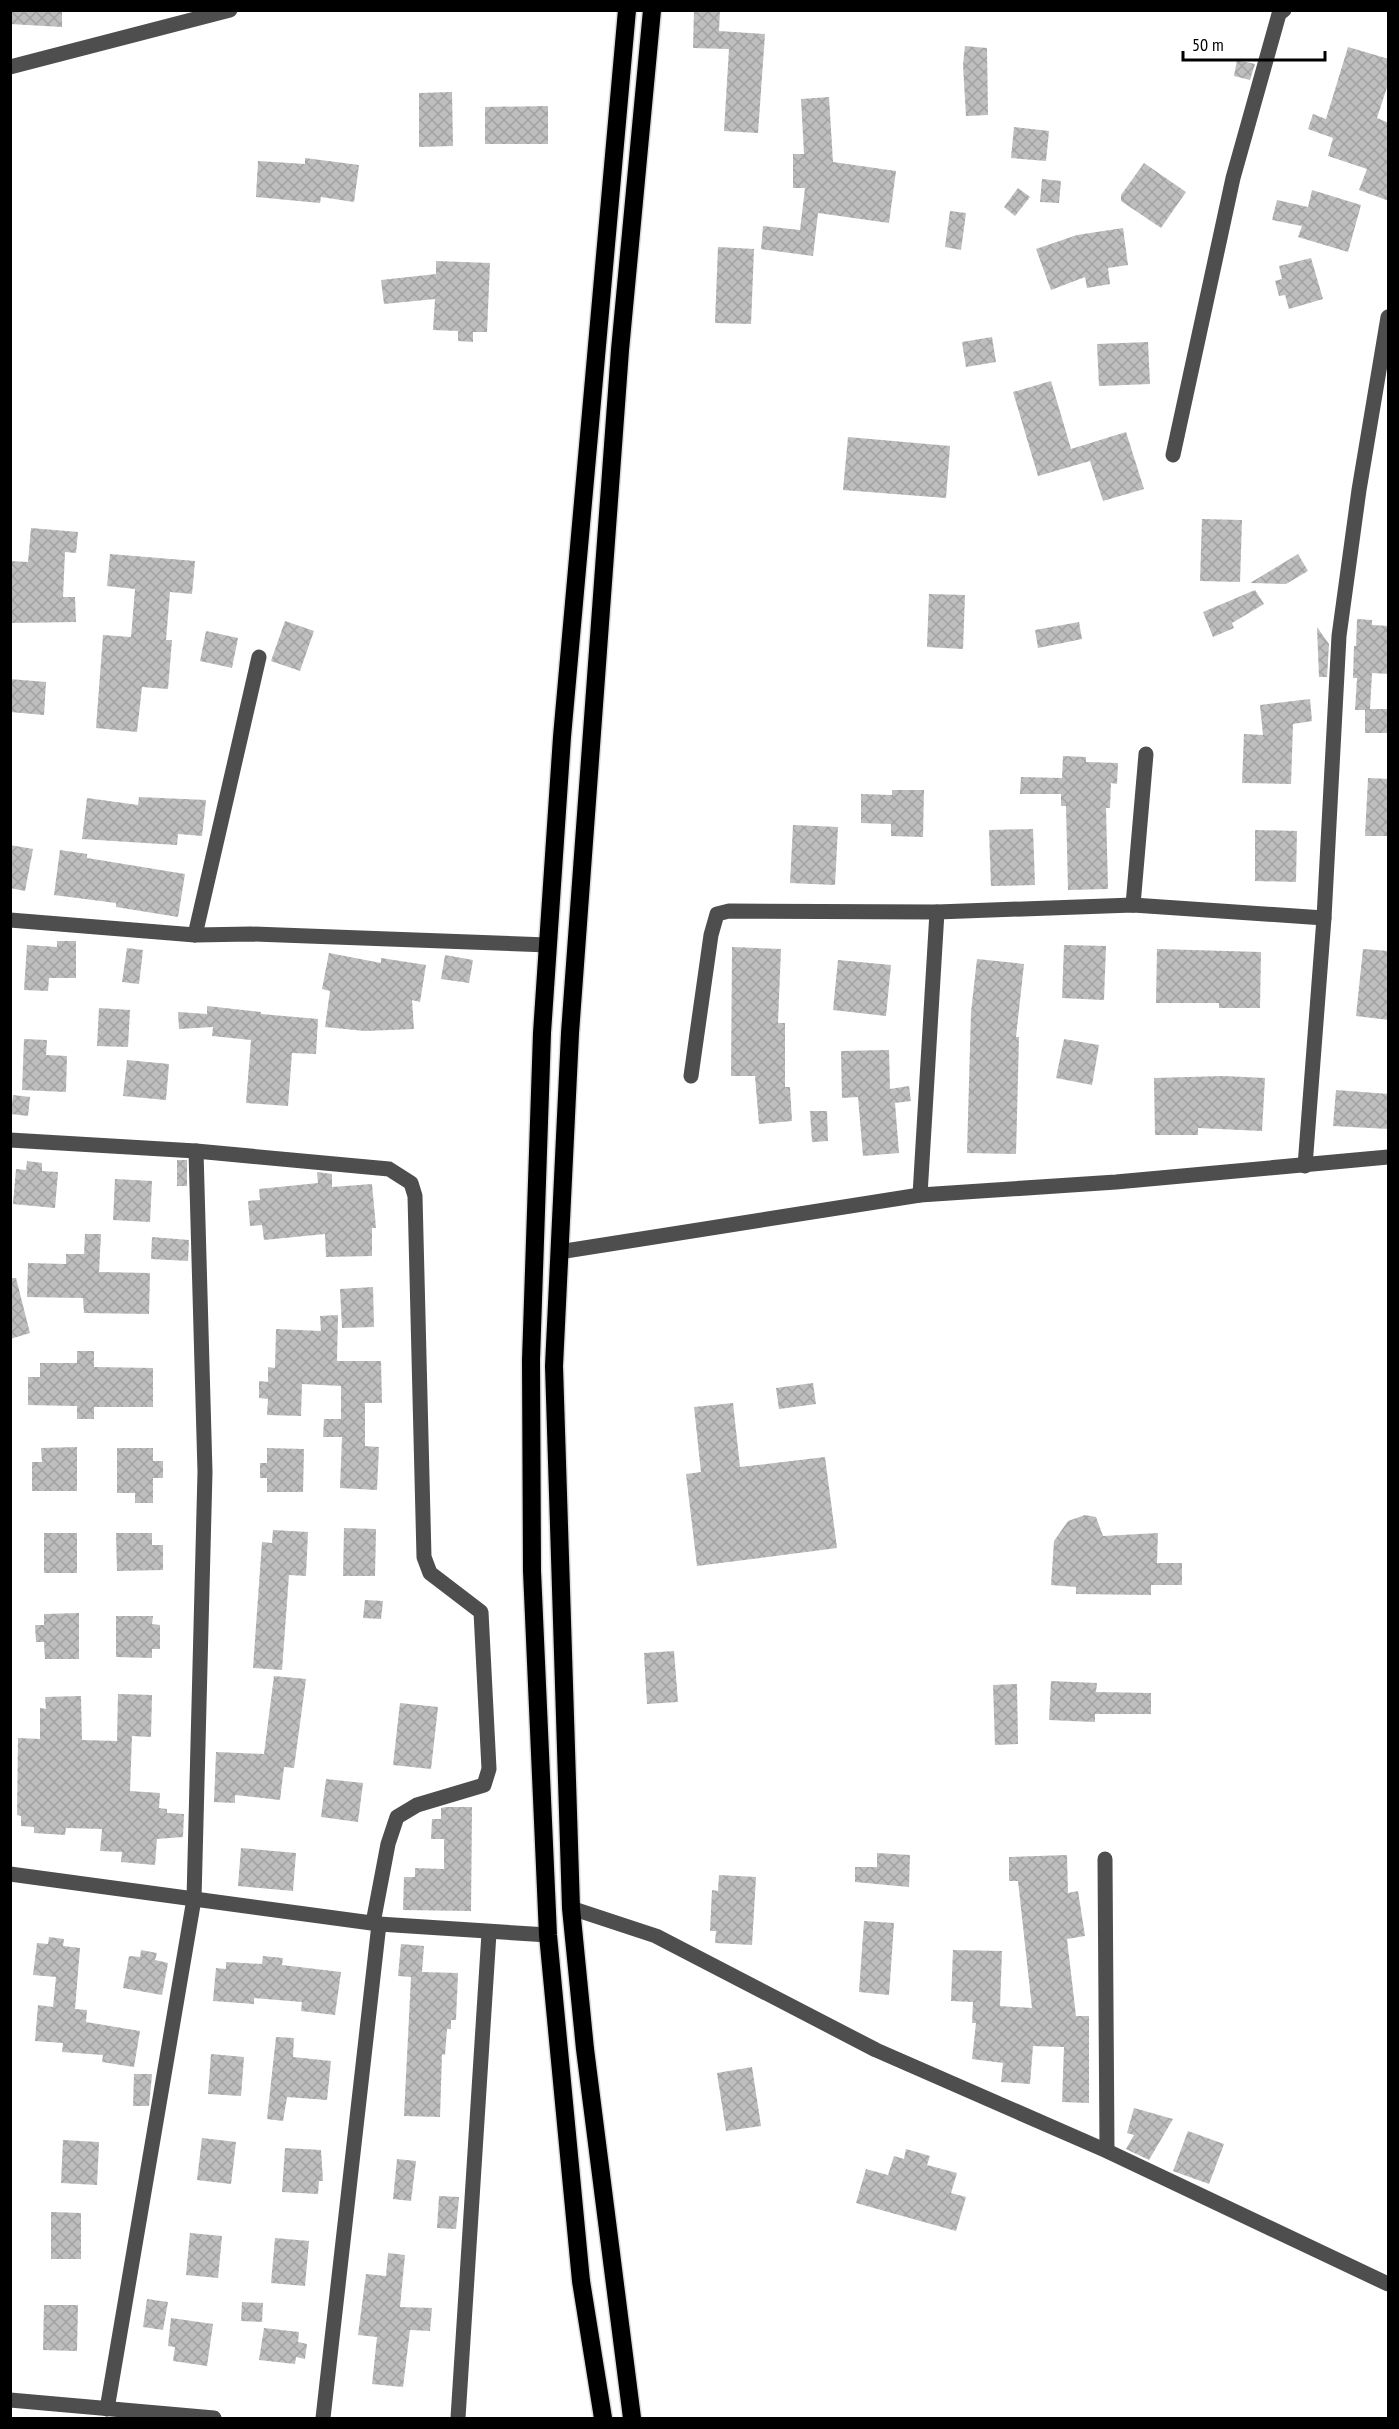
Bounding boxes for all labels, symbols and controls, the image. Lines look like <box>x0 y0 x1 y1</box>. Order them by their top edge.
scale bar <box>1183 24 1326 62</box>
text: 50 m <box>1192 33 1224 56</box>

